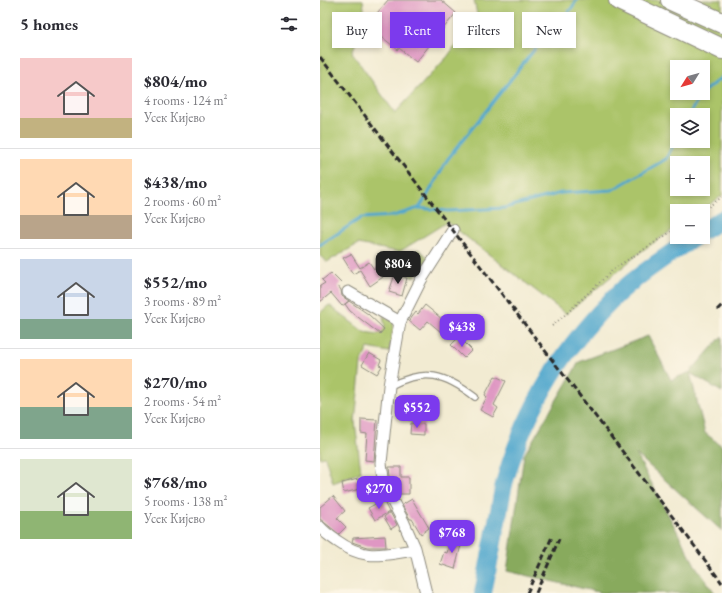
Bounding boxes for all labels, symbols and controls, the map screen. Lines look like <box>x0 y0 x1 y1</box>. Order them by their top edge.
chip: Buy <box>332 12 382 48</box>
chip: Rent <box>390 12 445 48</box>
chip: Filters <box>453 12 514 48</box>
chip: New <box>522 12 576 48</box>
text: 5 homes <box>20 13 78 35</box>
icon: filters <box>278 13 300 35</box>
north arrow <box>670 60 710 100</box>
map controls <box>670 60 710 244</box>
text: $804/mo <box>144 70 207 92</box>
icon: home <box>52 74 100 122</box>
text: 4 rooms · 124 m² <box>144 92 228 109</box>
button: layers <box>670 108 710 148</box>
text: Усек Кијево <box>144 109 205 126</box>
button: + <box>670 156 710 196</box>
text: $438/mo <box>144 171 207 193</box>
icon: home <box>52 175 100 223</box>
text: 2 rooms · 60 m² <box>144 193 221 210</box>
button: − <box>670 204 710 244</box>
text: Усек Кијево <box>144 210 205 227</box>
pin: $804 <box>374 251 422 285</box>
text: $804 <box>385 255 411 272</box>
text: $552/mo <box>144 271 207 293</box>
icon: home <box>52 275 100 323</box>
text: 3 rooms · 89 m² <box>144 293 221 310</box>
text: Усек Кијево <box>144 310 205 327</box>
pin: $438 <box>438 314 486 348</box>
text: $438 <box>449 318 475 335</box>
text: $270/mo <box>144 371 207 393</box>
icon: home <box>52 375 100 423</box>
text: 2 rooms · 54 m² <box>144 393 221 410</box>
pin: $552 <box>393 395 441 429</box>
text: $552 <box>404 399 430 416</box>
text: Усек Кијево <box>144 410 205 427</box>
text: $768/mo <box>144 471 207 493</box>
icon: home <box>52 475 100 523</box>
pin: $270 <box>355 476 403 510</box>
text: $270 <box>366 480 392 497</box>
text: 5 rooms · 138 m² <box>144 493 228 510</box>
text: Усек Кијево <box>144 510 205 527</box>
pin: $768 <box>428 520 476 554</box>
text: $768 <box>439 524 465 541</box>

